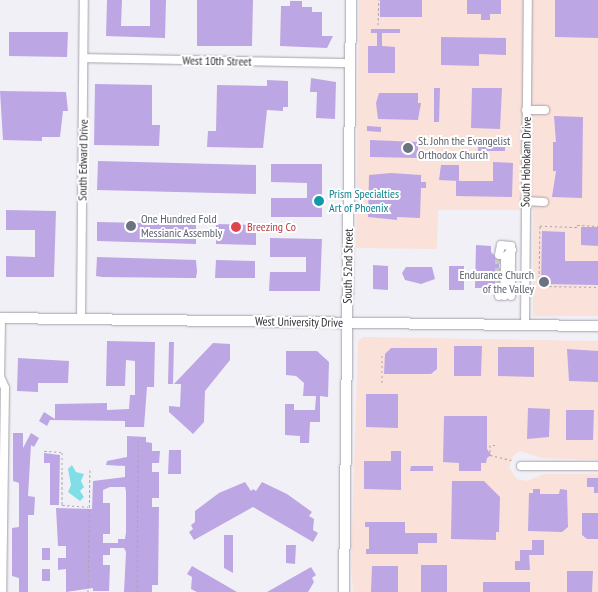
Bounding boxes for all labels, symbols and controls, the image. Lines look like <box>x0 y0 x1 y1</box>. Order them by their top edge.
street label: West 10th Street <box>182 53 252 69</box>
street label: South Hohokam Drive <box>518 117 534 207</box>
street label: South Edward Drive <box>75 119 91 201</box>
place label: St. John the Evangelist Orthodox Church <box>418 134 511 162</box>
marker: St. John the Evangelist Orthodox Church <box>402 142 414 154</box>
place label: Prism Specialties Art of Phoenix <box>329 187 399 215</box>
marker: Prism Specialties Art of Phoenix <box>313 195 325 207</box>
place label: One Hundred Fold Messianic Assembly <box>141 212 223 240</box>
marker: One Hundred Fold Messianic Assembly <box>125 220 137 232</box>
marker: Breezing Co <box>229 220 243 234</box>
place label: Breezing Co <box>247 220 296 234</box>
street label: South 52nd Street <box>340 228 356 304</box>
place label: Endurance Church of the Valley <box>459 268 534 296</box>
marker: Endurance Church of the Valley <box>538 276 550 288</box>
street label: West University Drive <box>255 314 343 330</box>

